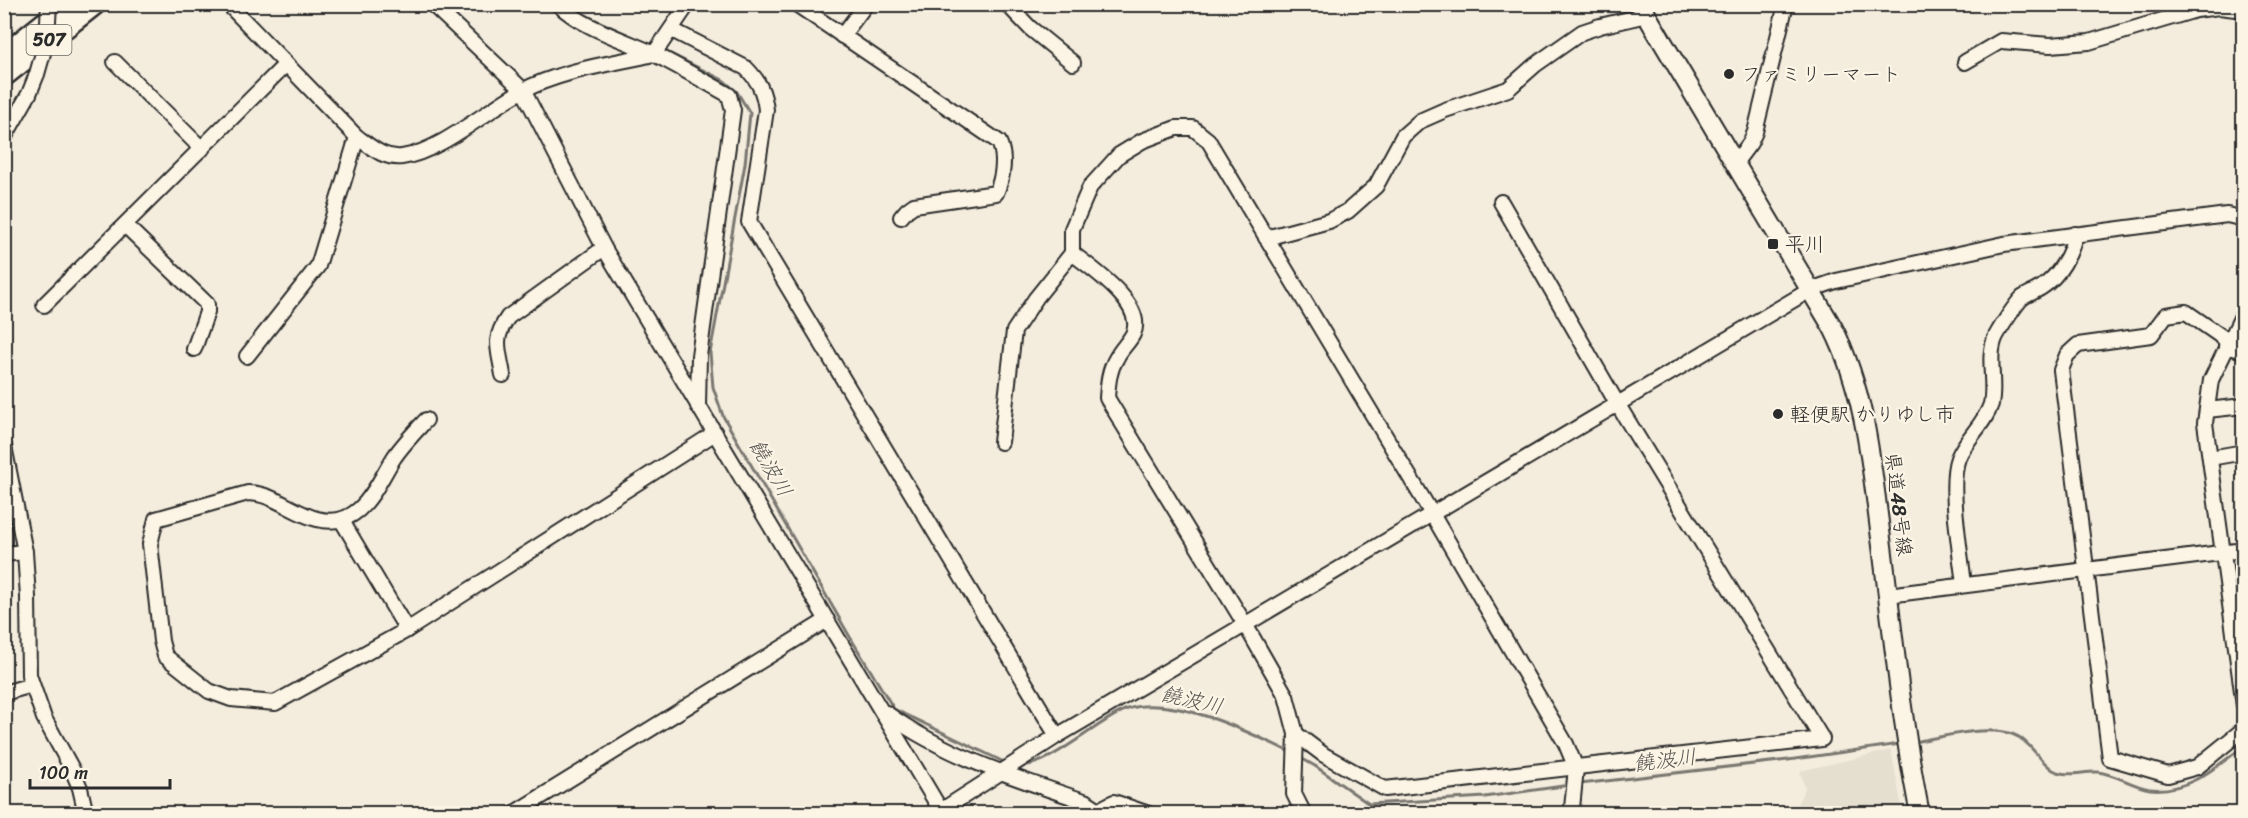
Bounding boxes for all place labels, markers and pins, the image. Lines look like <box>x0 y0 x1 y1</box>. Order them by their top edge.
place label: ファミリーマート <box>1741 57 1901 92</box>
marker: ファミリーマート <box>1722 67 1736 81</box>
place label: 平川 <box>1785 227 1825 262</box>
marker: 平川 <box>1766 237 1780 251</box>
place label: 軽便駅 かりゆし市 <box>1790 397 1955 432</box>
marker: 軽便駅 かりゆし市 <box>1771 407 1785 421</box>

